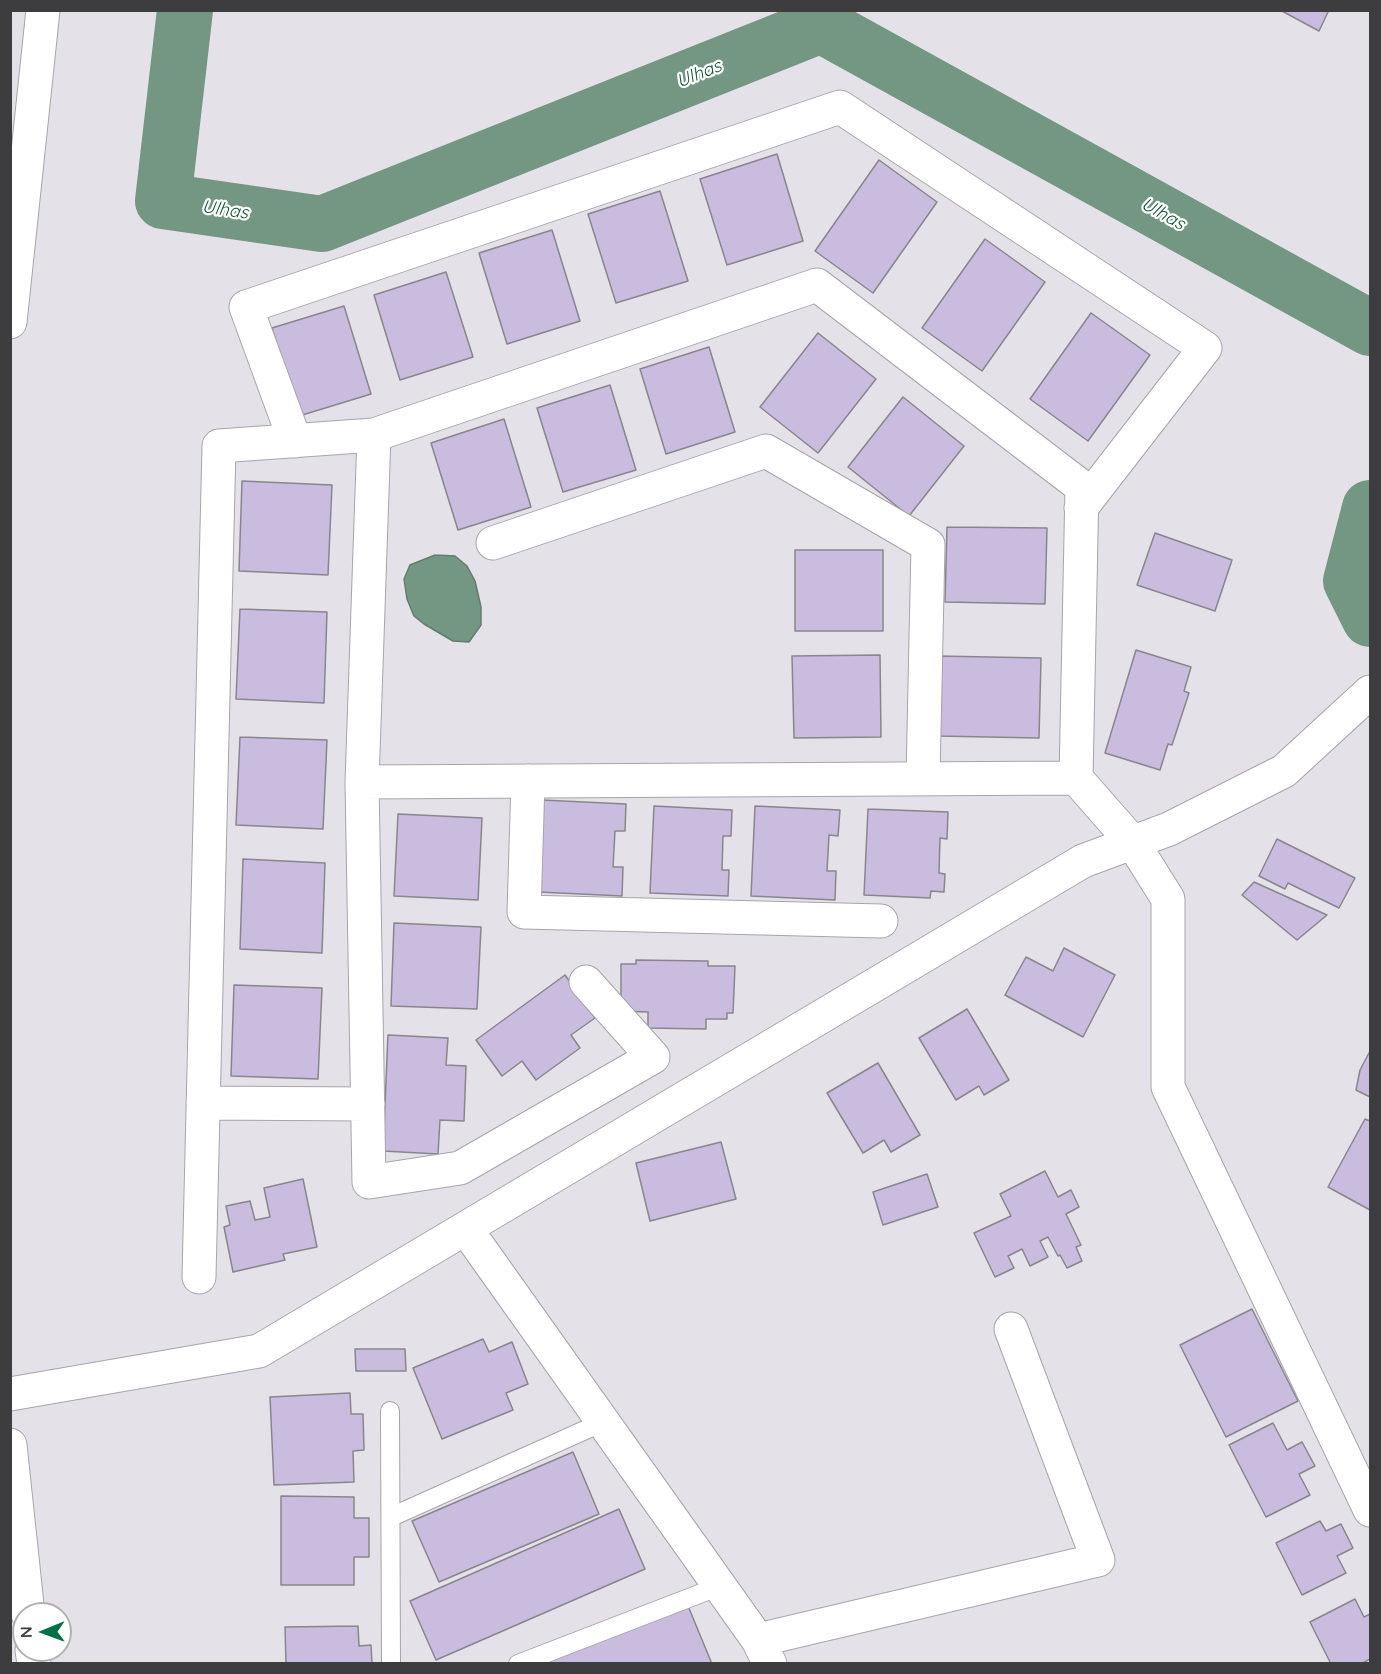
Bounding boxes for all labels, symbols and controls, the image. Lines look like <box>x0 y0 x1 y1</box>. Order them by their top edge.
water label: Ulhas <box>673 55 725 93</box>
water label: Ulhas <box>1137 193 1189 235</box>
water label: Ulhas <box>200 196 250 224</box>
north arrow <box>12 1602 72 1662</box>
text: N <box>16 1626 36 1638</box>

